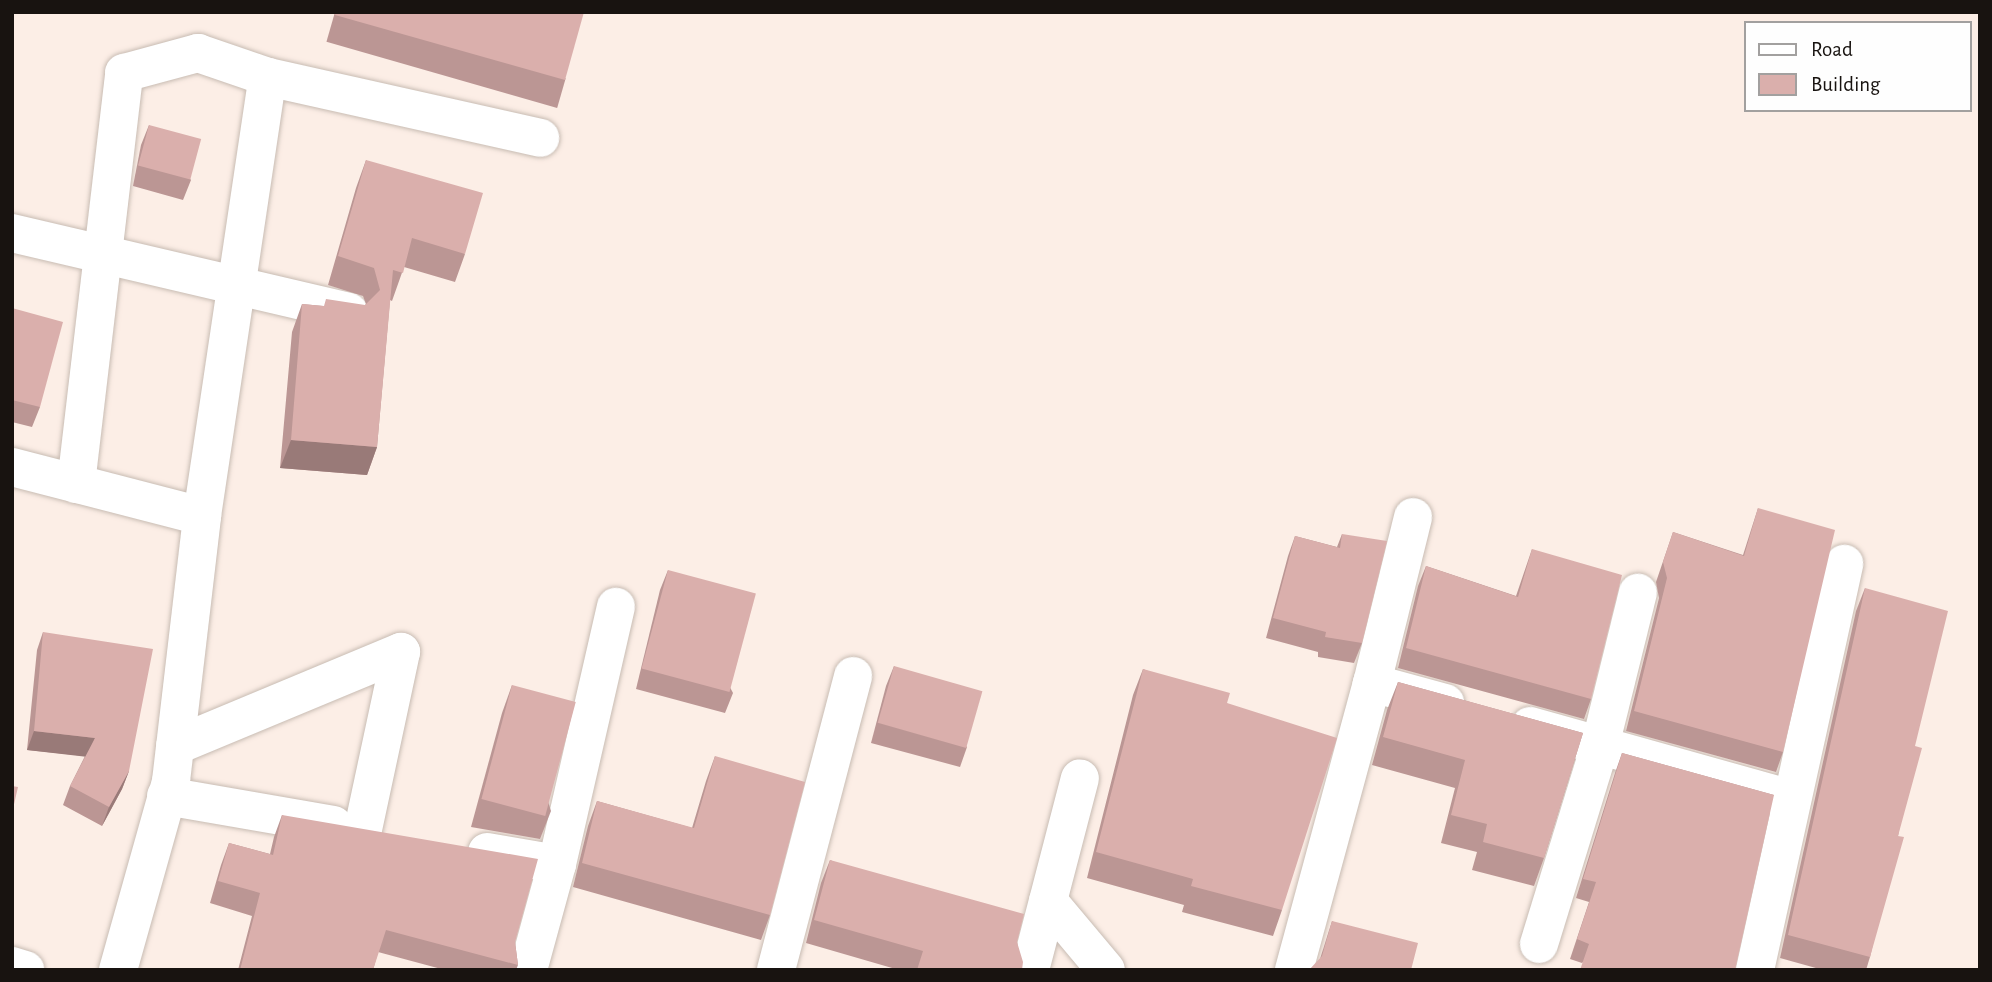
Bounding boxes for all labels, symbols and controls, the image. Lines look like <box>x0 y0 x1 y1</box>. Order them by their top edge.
legend <box>1744 21 1971 112</box>
text: Road <box>1811 39 1853 60</box>
text: Building <box>1811 74 1880 95</box>

